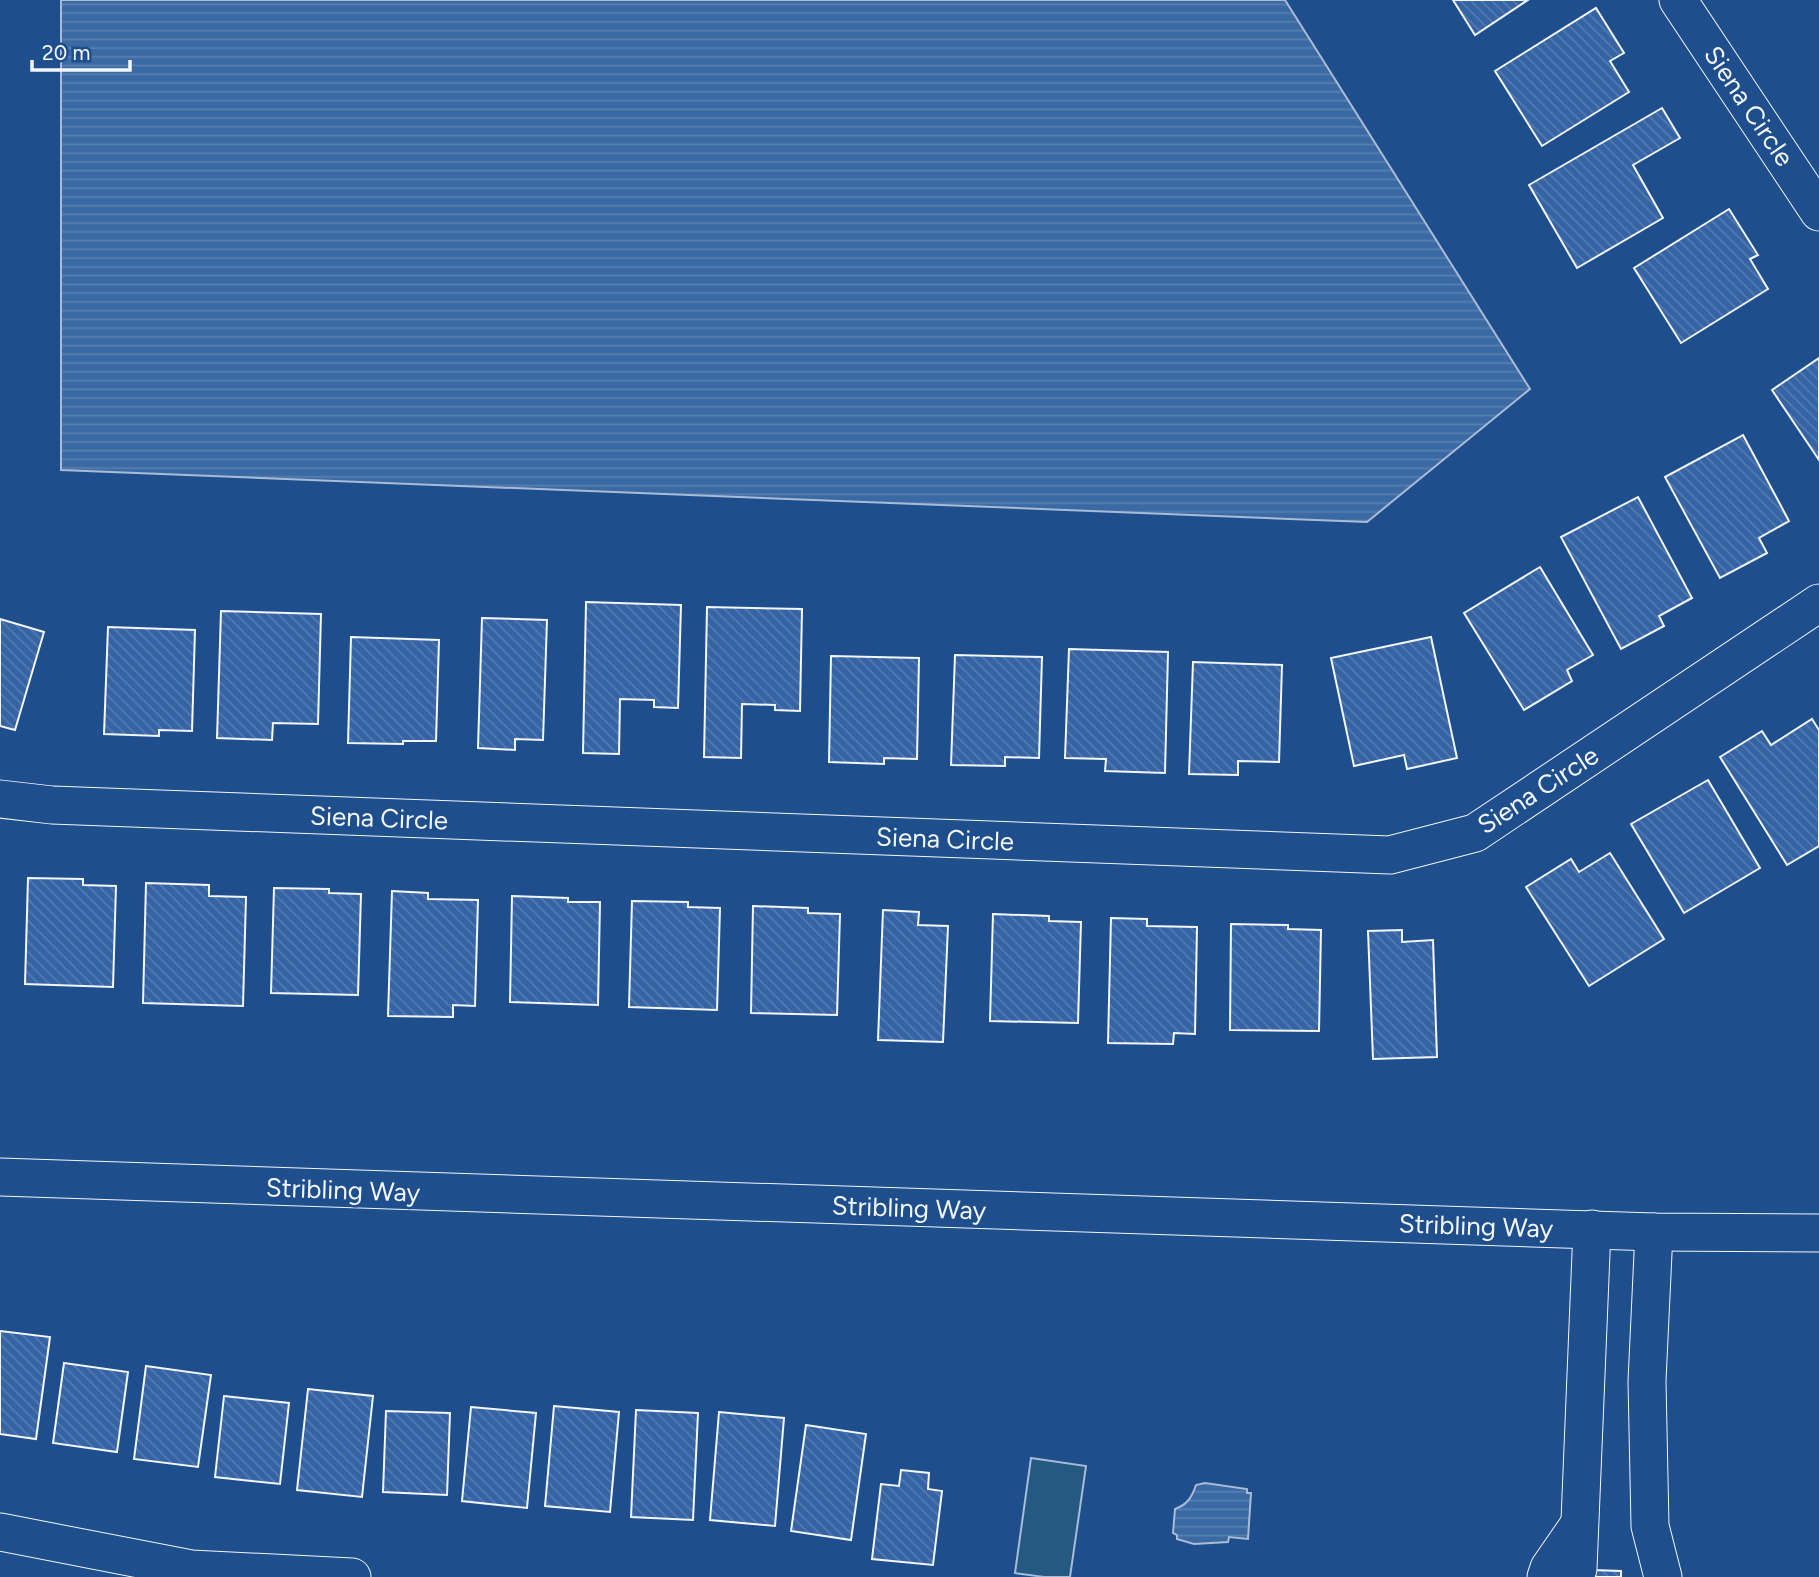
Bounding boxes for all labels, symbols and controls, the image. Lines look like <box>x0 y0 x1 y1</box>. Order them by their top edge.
scale bar <box>32 28 130 72</box>
text: 20 m <box>42 40 90 65</box>
street label: Siena Circle <box>1697 40 1801 172</box>
street label: Siena Circle <box>1471 739 1605 841</box>
street label: Siena Circle <box>310 800 448 836</box>
street label: Siena Circle <box>876 821 1014 857</box>
street label: Stribling Way <box>265 1171 421 1209</box>
street label: Stribling Way <box>831 1189 987 1227</box>
street label: Stribling Way <box>1398 1207 1554 1245</box>

